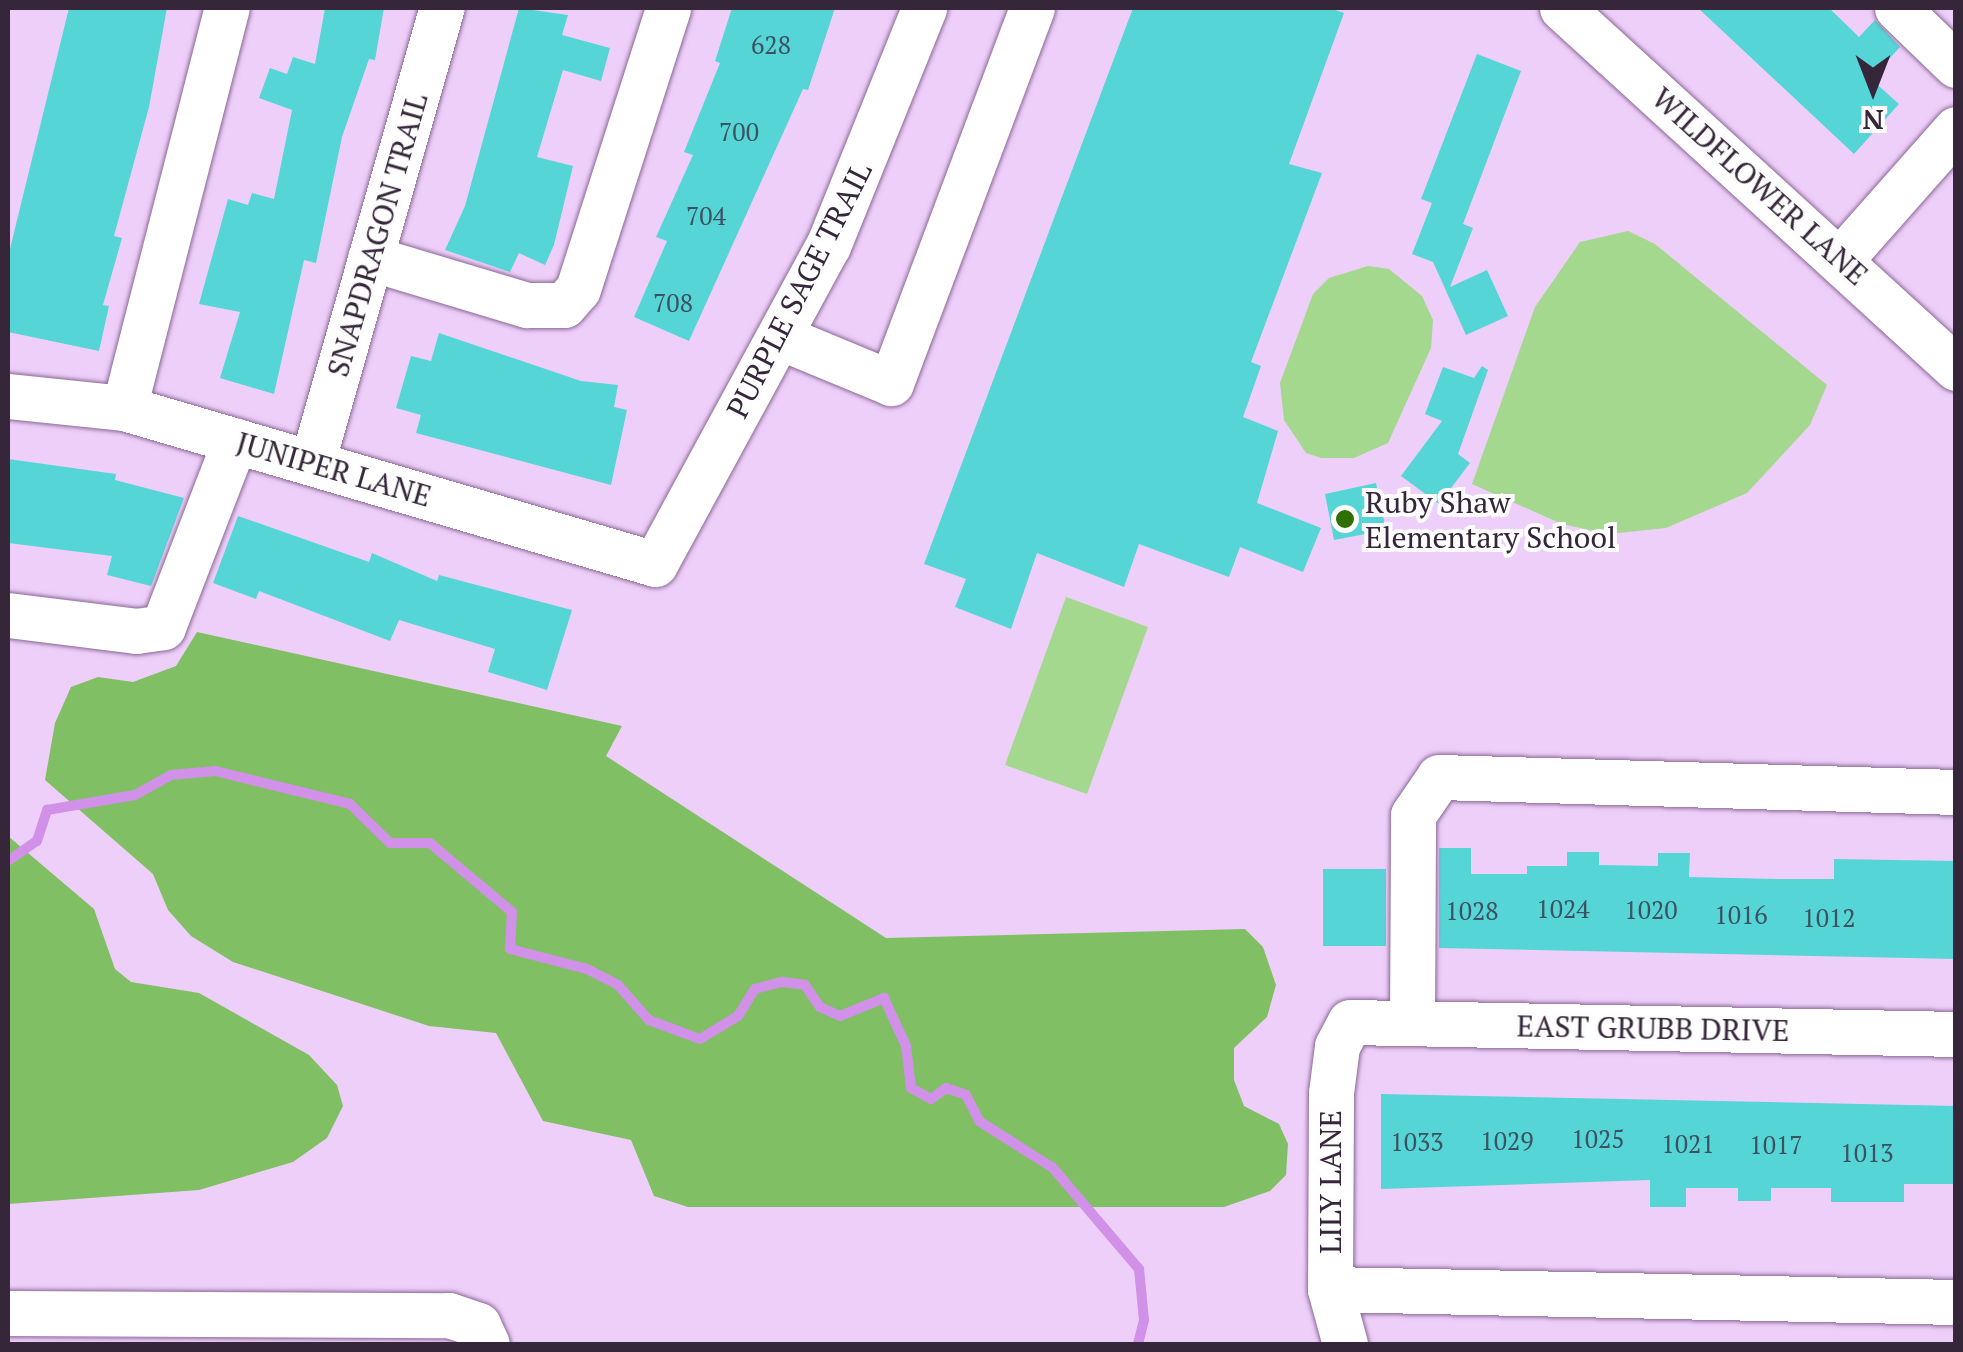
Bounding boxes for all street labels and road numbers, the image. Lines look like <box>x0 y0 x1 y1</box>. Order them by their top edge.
street label: WILDFLOWER LANE <box>1645 80 1875 292</box>
street label: SNAPDRAGON TRAIL <box>319 89 435 381</box>
street label: PURPLE SAGE TRAIL <box>719 156 879 424</box>
street label: JUNIPER LANE <box>232 424 436 514</box>
street label: EAST GRUBB DRIVE <box>1516 1008 1790 1048</box>
street label: LILY LANE <box>1312 1110 1348 1254</box>

